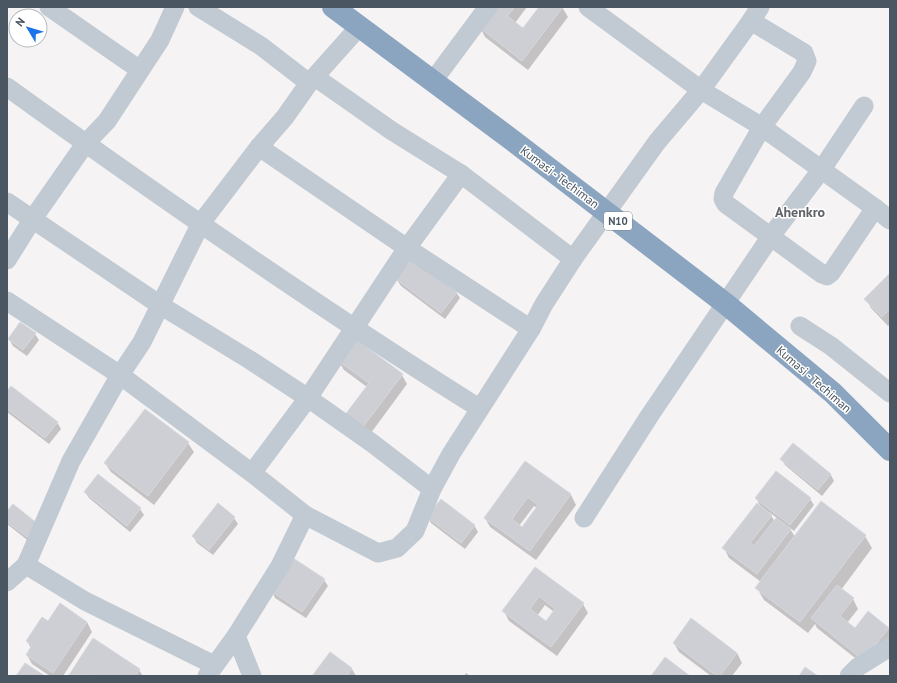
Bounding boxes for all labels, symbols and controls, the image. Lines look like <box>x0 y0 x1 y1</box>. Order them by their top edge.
north arrow <box>8 8 48 48</box>
text: N <box>12 15 28 29</box>
street label: Kumasi - Techiman <box>518 143 602 211</box>
district label: Ahenkro <box>775 203 826 221</box>
road number: N10 <box>604 212 632 230</box>
street label: Kumasi - Techiman <box>773 342 855 416</box>

